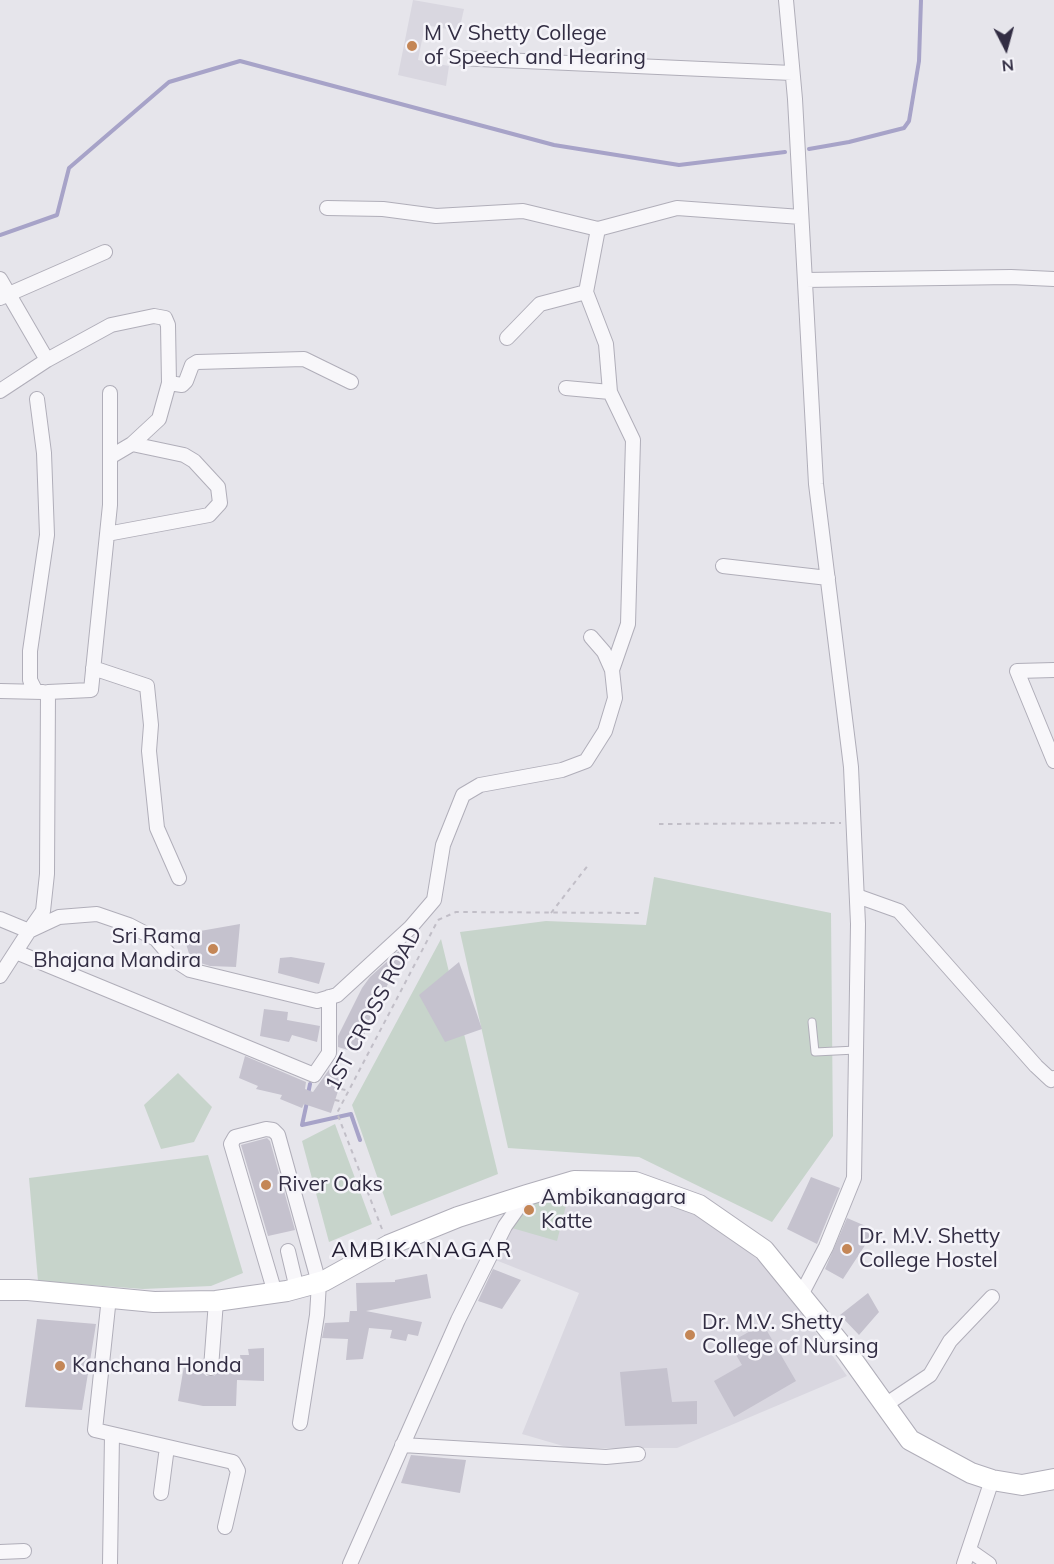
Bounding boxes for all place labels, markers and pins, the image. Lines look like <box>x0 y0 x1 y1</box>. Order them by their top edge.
place label: M V Shetty College of Speech and Hearing <box>424 21 646 71</box>
marker: M V Shetty College of Speech and Hearing <box>405 39 419 53</box>
place label: Sri Rama Bhajana Mandira <box>33 924 201 974</box>
marker: Sri Rama Bhajana Mandira <box>206 942 220 956</box>
place label: River Oaks <box>278 1172 383 1198</box>
marker: River Oaks <box>259 1178 273 1192</box>
place label: Ambikanagara Katte <box>541 1185 686 1235</box>
marker: Ambikanagara Katte <box>522 1203 536 1217</box>
place label: Dr. M.V. Shetty College Hostel <box>859 1224 1000 1274</box>
marker: Dr. M.V. Shetty College Hostel <box>840 1242 854 1256</box>
place label: Dr. M.V. Shetty College of Nursing <box>702 1310 879 1360</box>
marker: Dr. M.V. Shetty College of Nursing <box>683 1328 697 1342</box>
place label: Kanchana Honda <box>72 1353 241 1379</box>
marker: Kanchana Honda <box>53 1359 67 1373</box>

